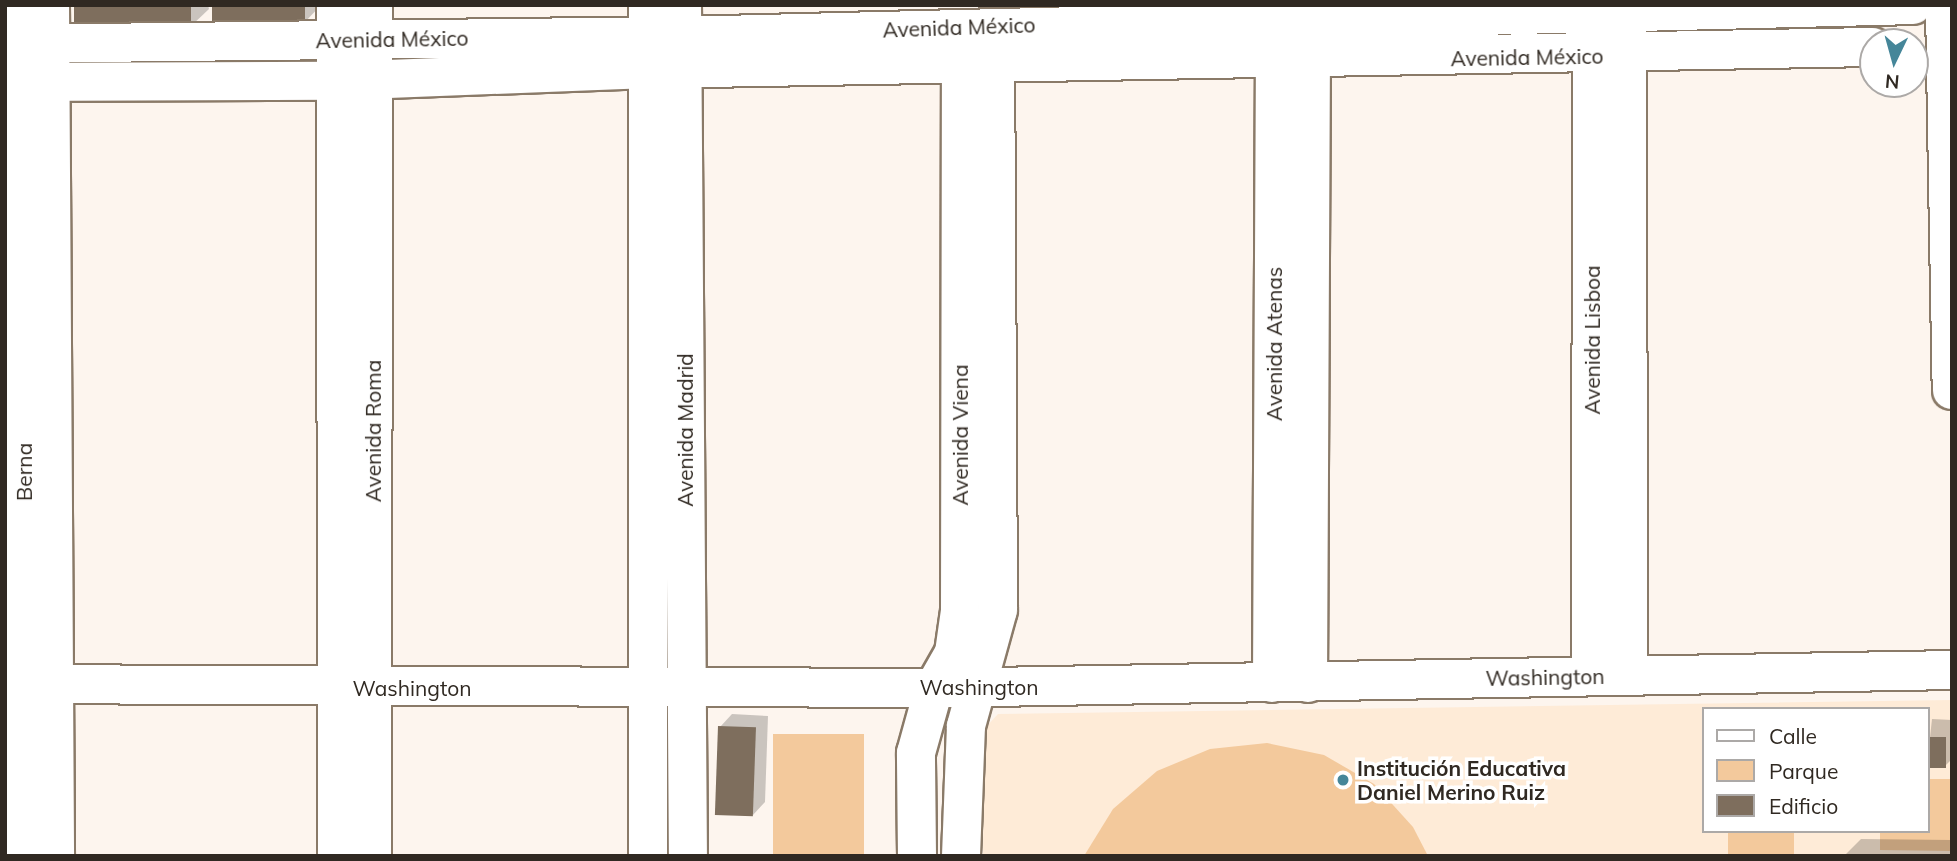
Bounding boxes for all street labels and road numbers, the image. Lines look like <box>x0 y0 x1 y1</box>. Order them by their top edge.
street label: Avenida México <box>882 12 1036 42</box>
street label: Avenida México <box>315 25 469 53</box>
street label: Avenida México <box>1450 43 1604 71</box>
street label: Avenida Lisboa <box>1579 265 1605 415</box>
street label: Avenida Atenas <box>1261 267 1287 421</box>
street label: Avenida Madrid <box>672 353 698 507</box>
street label: Avenida Roma <box>360 360 386 502</box>
street label: Avenida Viena <box>947 364 973 506</box>
street label: Berna <box>11 443 37 501</box>
street label: Washington <box>1485 663 1605 691</box>
street label: Washington <box>920 674 1038 700</box>
street label: Washington <box>353 675 471 701</box>

